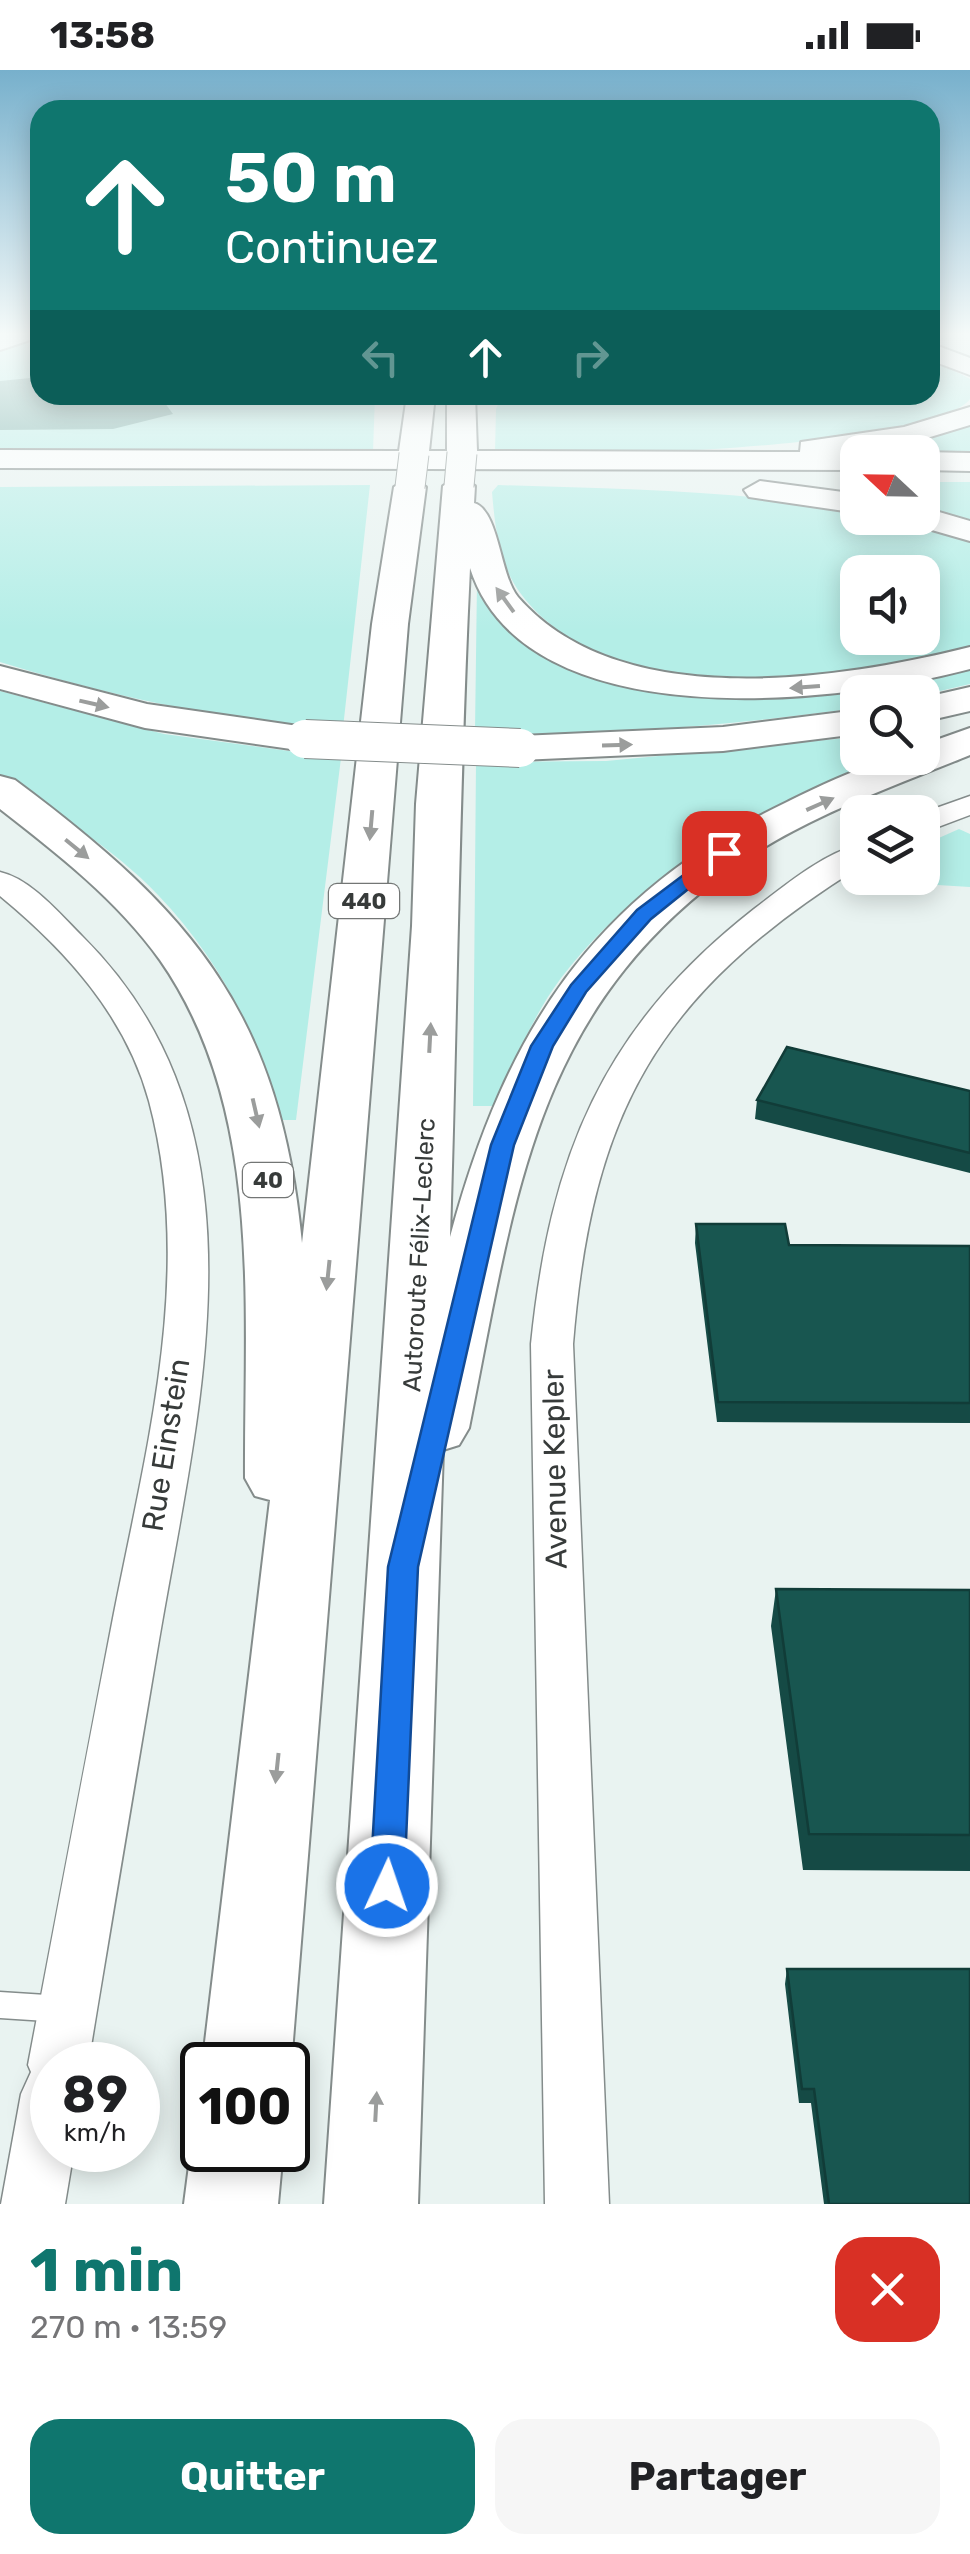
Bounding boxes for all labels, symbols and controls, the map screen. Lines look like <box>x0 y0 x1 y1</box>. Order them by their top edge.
text: 13:58 <box>50 12 155 58</box>
text: 50 m <box>225 137 397 220</box>
icon: ahead <box>60 140 190 270</box>
text: Continuez <box>225 221 439 274</box>
icon: left <box>353 330 408 385</box>
icon: ahead <box>458 330 513 385</box>
icon: right <box>563 330 618 385</box>
north arrow <box>840 435 940 535</box>
map controls <box>840 435 940 895</box>
button: sound <box>840 555 940 655</box>
one-way arrow <box>495 587 515 613</box>
button: search <box>840 675 940 775</box>
one-way arrow <box>789 679 821 695</box>
one-way arrow <box>79 697 110 712</box>
one-way arrow <box>602 737 634 753</box>
button: layers <box>840 795 940 895</box>
one-way arrow <box>805 796 835 812</box>
one-way arrow <box>363 810 379 842</box>
pin <box>682 811 767 896</box>
icon: arrive <box>697 826 752 881</box>
one-way arrow <box>65 838 90 859</box>
road number: 440 <box>329 884 399 918</box>
one-way arrow <box>422 1022 438 1054</box>
one-way arrow <box>249 1098 264 1129</box>
street label: Autoroute Félix-Leclerc <box>397 1117 441 1393</box>
road number: 40 <box>243 1163 293 1197</box>
one-way arrow <box>320 1259 336 1291</box>
street label: Rue Einstein <box>135 1356 197 1534</box>
street label: Avenue Kepler <box>535 1368 575 1569</box>
one-way arrow <box>268 1753 284 1785</box>
position arrow <box>335 1834 439 1938</box>
speed limit sign: 100 <box>180 2042 310 2172</box>
text: 89 <box>62 2065 128 2125</box>
one-way arrow <box>368 2090 384 2122</box>
text: km/h <box>64 2118 126 2147</box>
text: 1 min <box>30 2235 183 2306</box>
button: close <box>835 2237 940 2342</box>
text: 270 m · 13:59 <box>30 2308 227 2346</box>
button: Quitter <box>30 2419 475 2534</box>
button: Partager <box>495 2419 940 2534</box>

